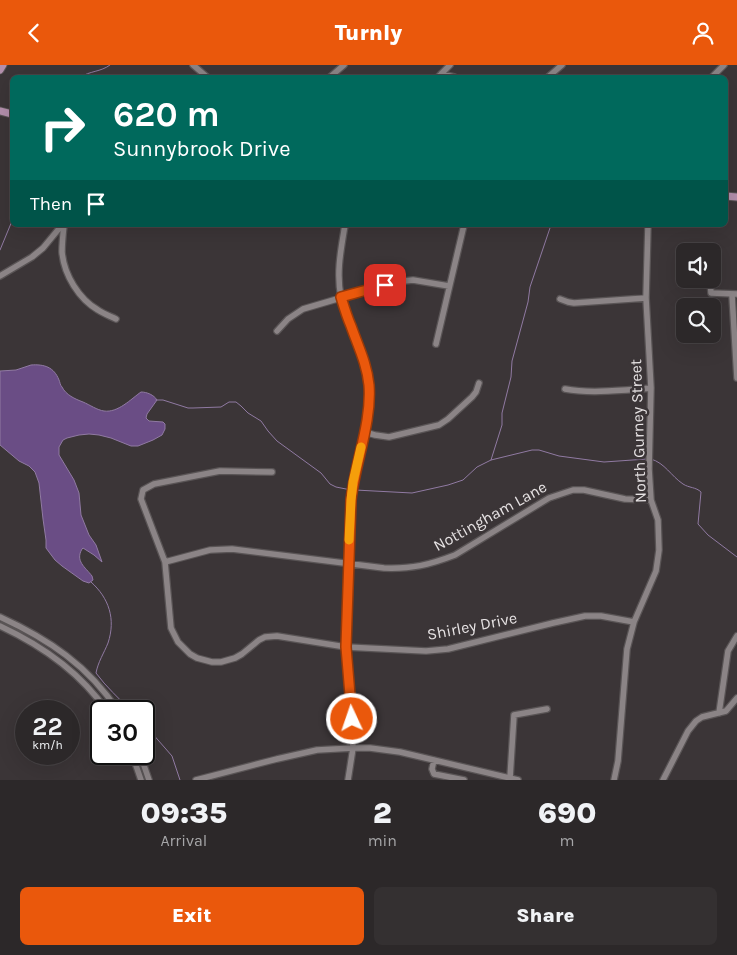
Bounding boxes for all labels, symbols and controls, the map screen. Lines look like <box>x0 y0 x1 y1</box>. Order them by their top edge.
icon: back <box>20 19 48 47</box>
icon: person <box>689 19 717 47</box>
text: Turnly <box>335 20 402 46</box>
text: 620 m <box>113 94 220 135</box>
icon: right <box>30 95 95 160</box>
text: Sunnybrook Drive <box>113 136 290 162</box>
icon: arrive <box>82 190 110 218</box>
text: Then <box>30 193 72 215</box>
map controls <box>676 243 721 343</box>
button: sound <box>676 243 721 288</box>
pin <box>364 264 406 306</box>
icon: arrive <box>371 271 399 299</box>
button: search <box>676 298 721 343</box>
street label: North Gurney Street <box>626 359 650 503</box>
street label: Nottingham Lane <box>430 477 550 555</box>
street label: Shirley Drive <box>425 608 519 644</box>
position arrow <box>325 692 377 744</box>
speed limit sign: 30 <box>90 700 155 765</box>
text: 22 <box>32 712 63 741</box>
text: km/h <box>32 738 63 752</box>
text: 09:35 <box>141 795 227 831</box>
text: 2 <box>373 795 392 831</box>
text: 690 <box>538 795 596 831</box>
text: Arrival <box>160 831 207 850</box>
text: min <box>368 831 397 850</box>
text: m <box>560 831 574 850</box>
button: Exit <box>20 887 364 945</box>
button: Share <box>374 887 717 945</box>

